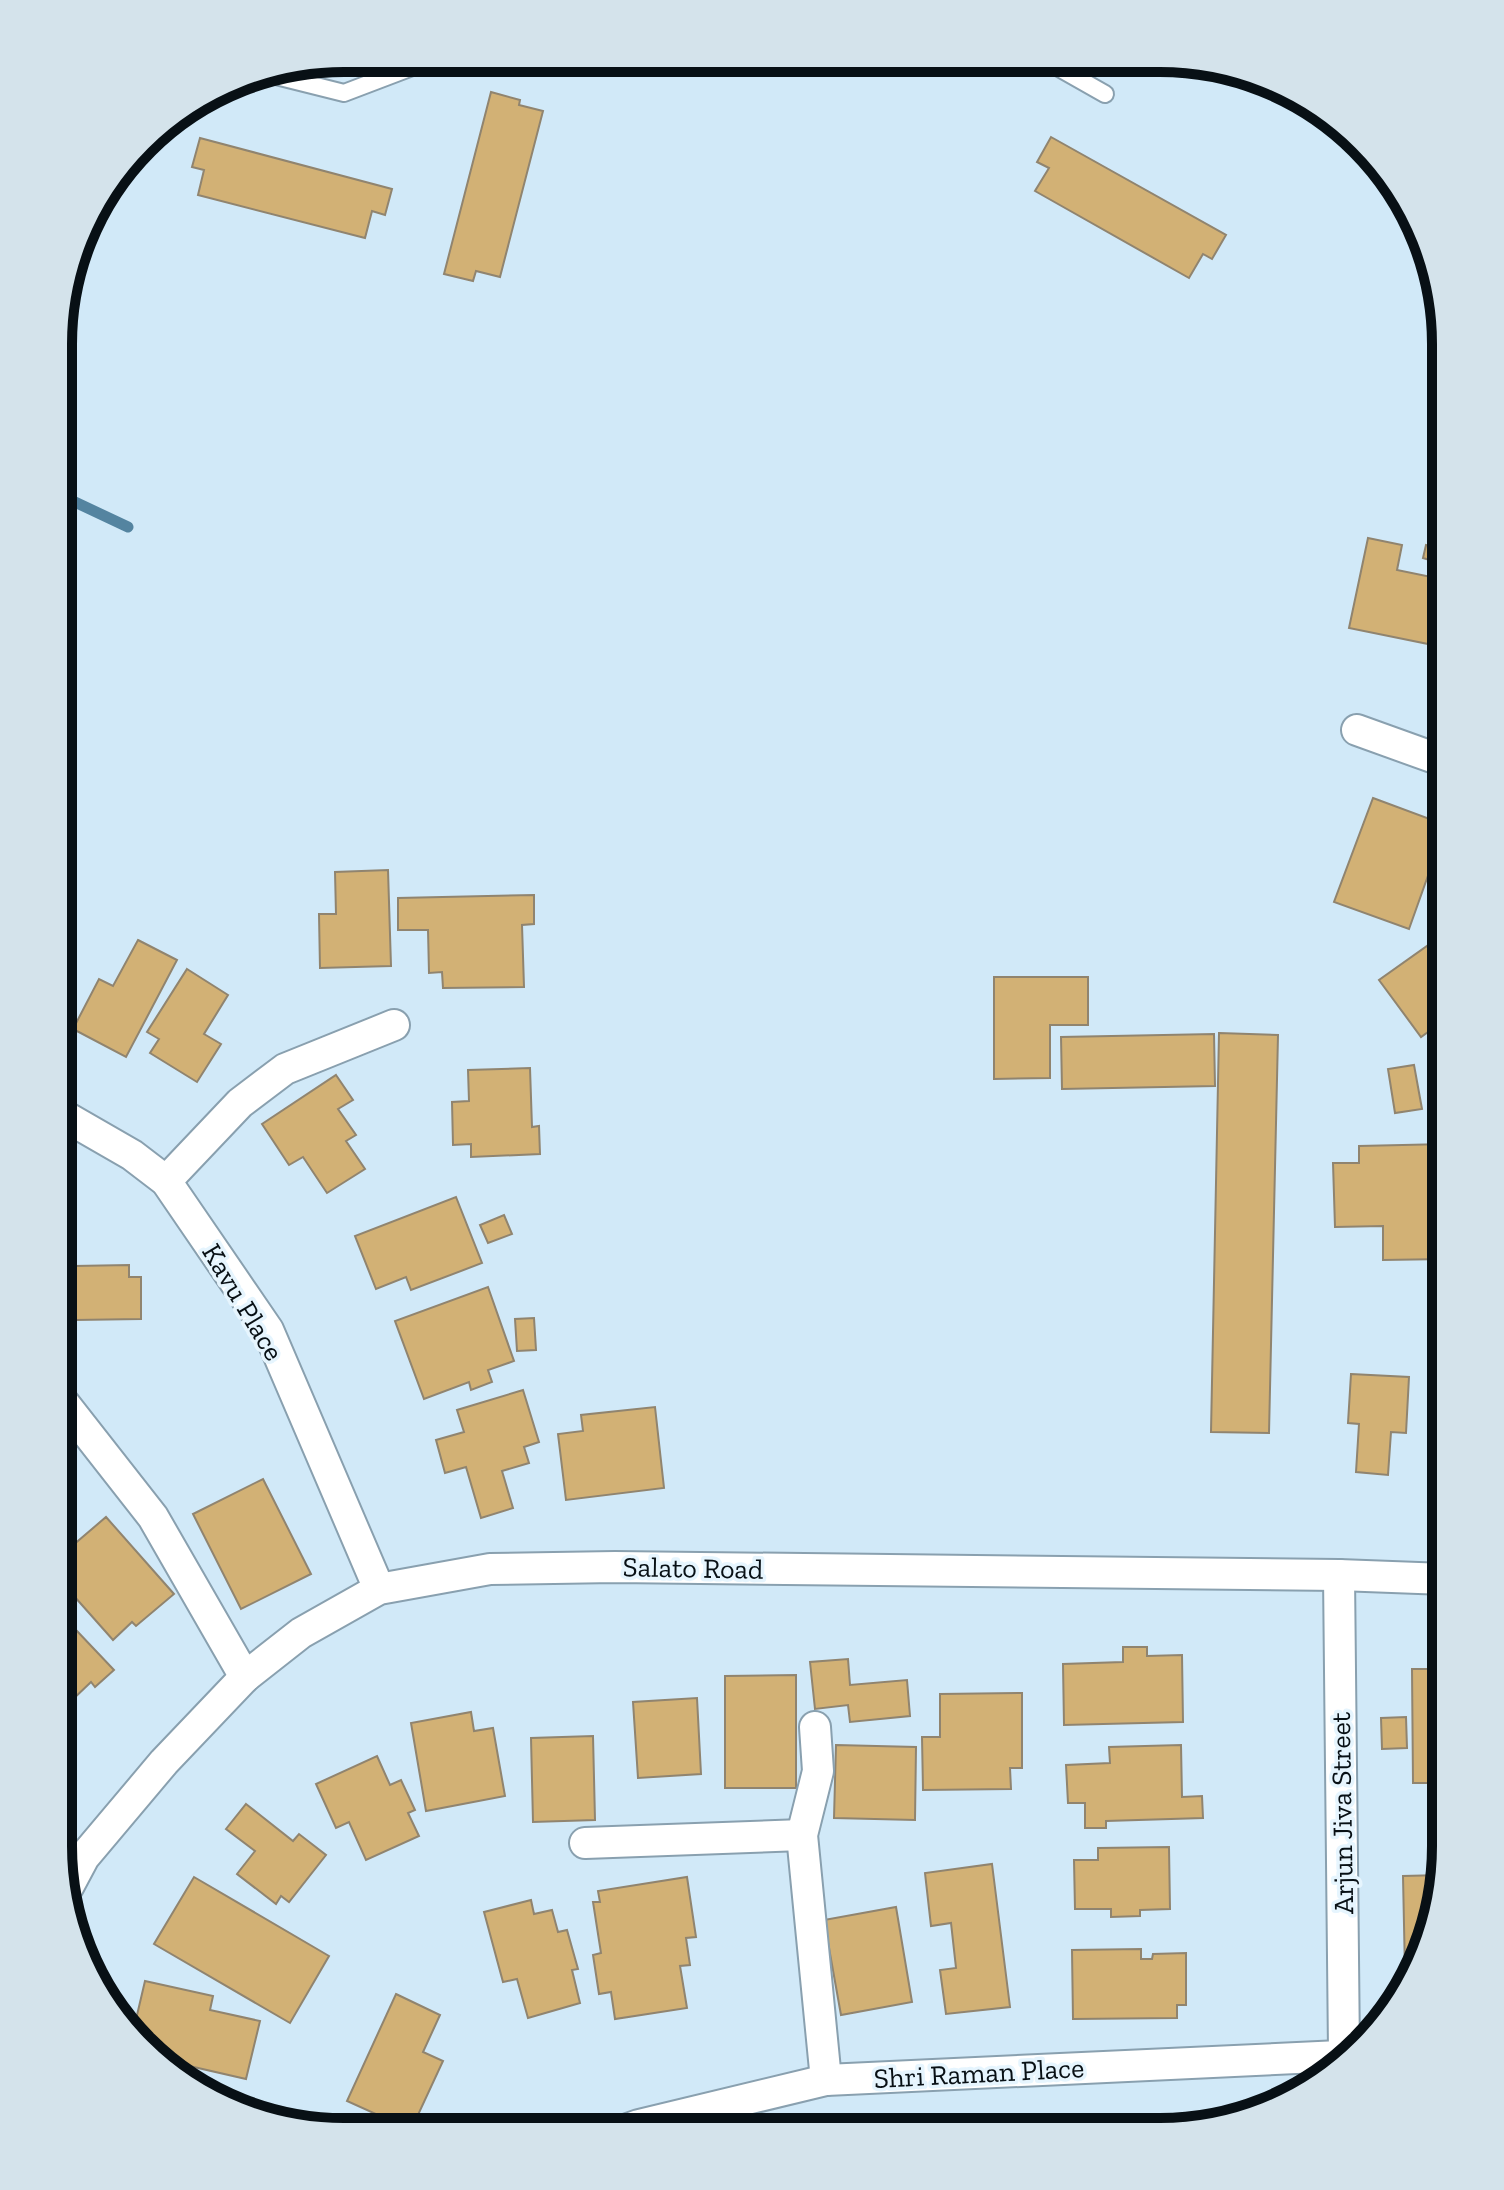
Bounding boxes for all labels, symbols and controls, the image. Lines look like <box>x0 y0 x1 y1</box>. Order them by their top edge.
street label: Kavu Place <box>195 1238 291 1366</box>
street label: Salato Road <box>622 1550 764 1586</box>
street label: Arjun Jiva Street <box>1324 1711 1360 1914</box>
street label: Shri Raman Place <box>873 2051 1085 2095</box>

